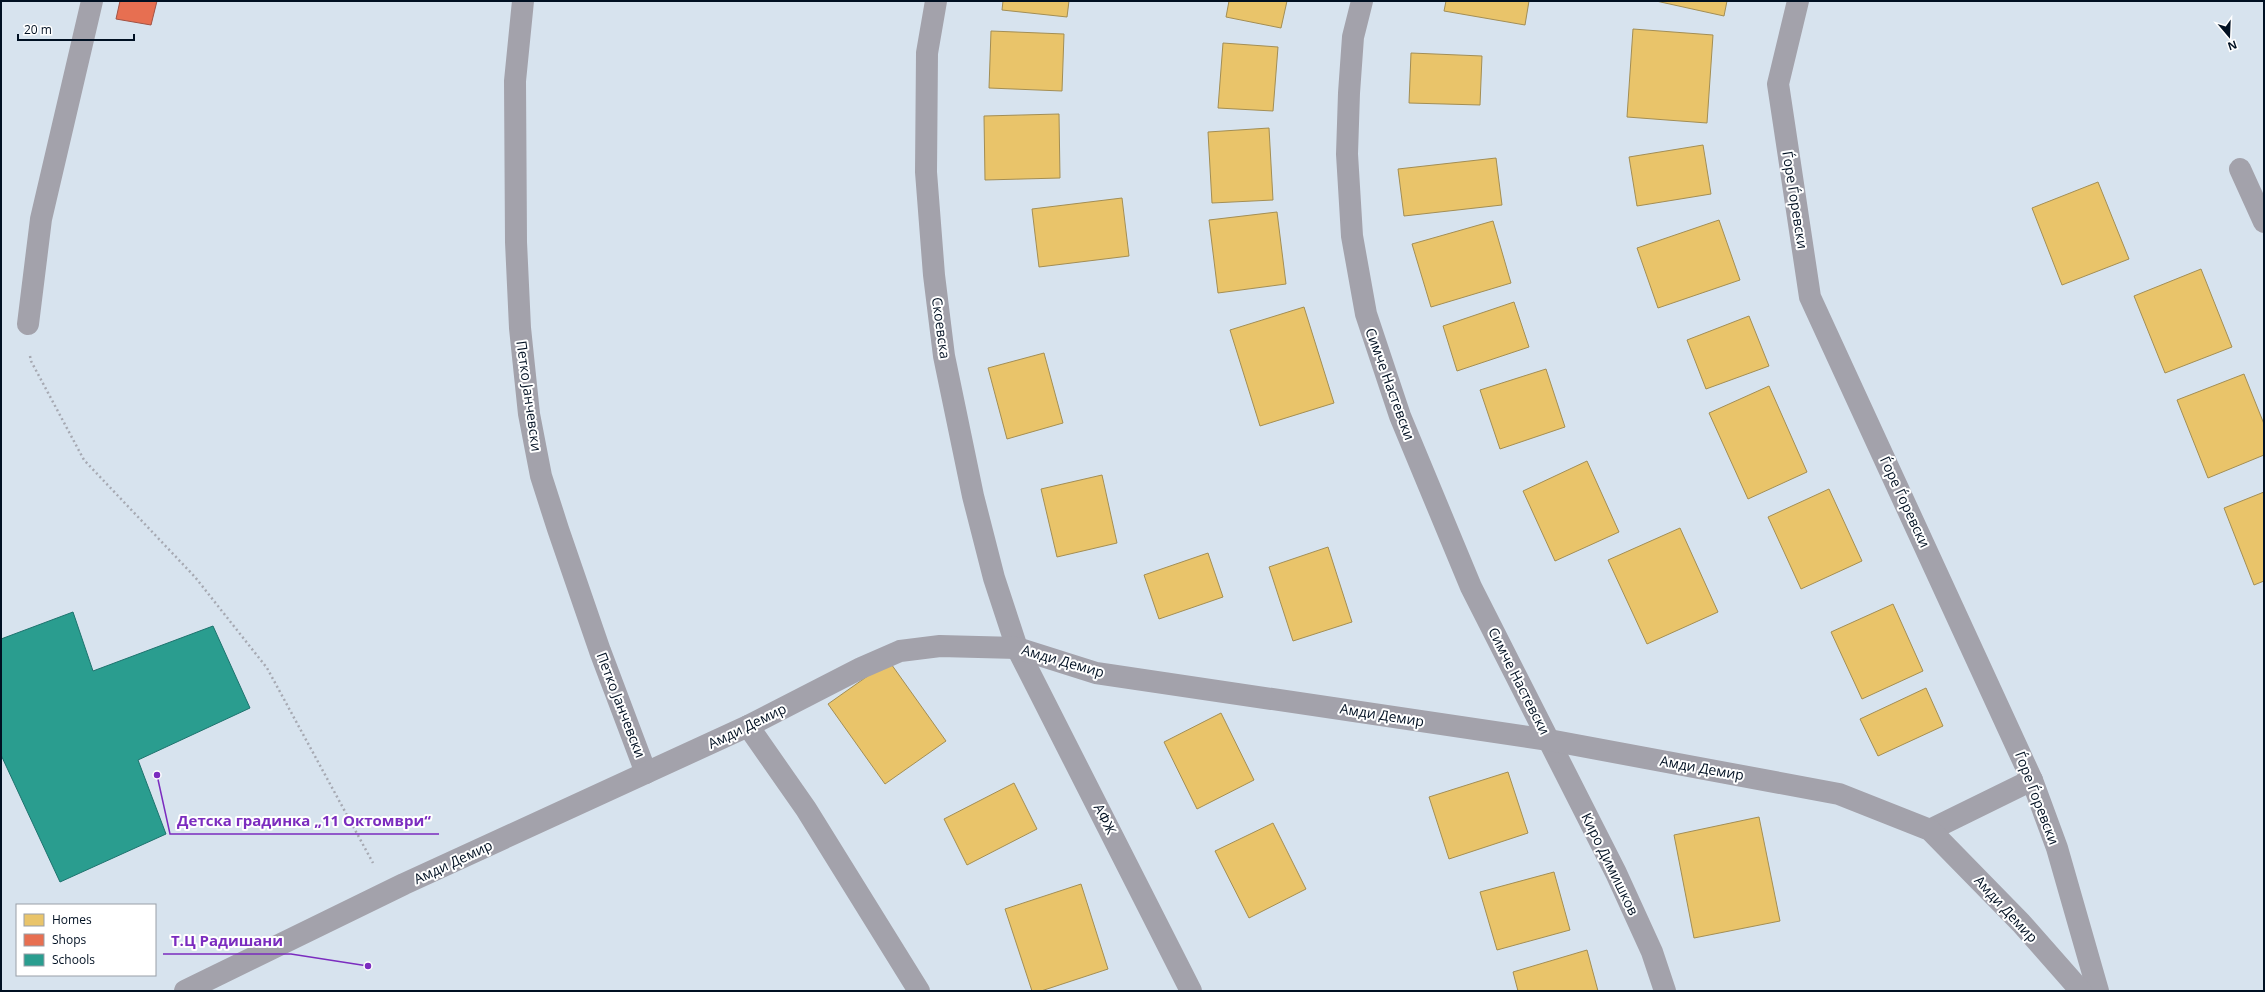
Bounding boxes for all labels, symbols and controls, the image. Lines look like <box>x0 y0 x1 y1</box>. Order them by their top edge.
scale bar <box>18 16 134 42</box>
north arrow <box>2209 16 2249 56</box>
text: 20 m <box>24 21 52 38</box>
text: N <box>2226 37 2239 54</box>
street label: Ѓоре Ѓоревски <box>1778 150 1813 250</box>
street label: Скоевска <box>928 296 955 360</box>
street label: Симче Настевски <box>1361 325 1420 443</box>
street label: Петко Јанчевски <box>512 339 547 452</box>
street label: Ѓоре Ѓоревски <box>1876 453 1935 551</box>
street label: Симче Настевски <box>1484 624 1555 738</box>
street label: Амди Демир <box>1020 640 1107 681</box>
street label: Петко Јанчевски <box>593 649 650 760</box>
street label: Амди Демир <box>704 698 789 753</box>
street label: Амди Демир <box>1339 698 1425 731</box>
street label: Ѓоре Ѓоревски <box>2011 748 2064 847</box>
street label: Амди Демир <box>1659 751 1746 784</box>
street label: АФЖ <box>1090 800 1121 837</box>
callout: Детска градинка „11 Октомври“ <box>170 807 439 834</box>
street label: Киро Димишков <box>1577 809 1644 918</box>
text: Детска градинка „11 Октомври“ <box>177 810 431 830</box>
street label: Амди Демир <box>410 835 495 888</box>
street label: Амди Демир <box>1970 871 2042 946</box>
legend <box>16 904 156 976</box>
text: Homes <box>52 911 92 928</box>
callout: Т.Ц Радишани <box>163 927 291 954</box>
text: Т.Ц Радишани <box>171 930 283 950</box>
text: Shops <box>52 931 87 948</box>
text: Schools <box>52 951 95 968</box>

